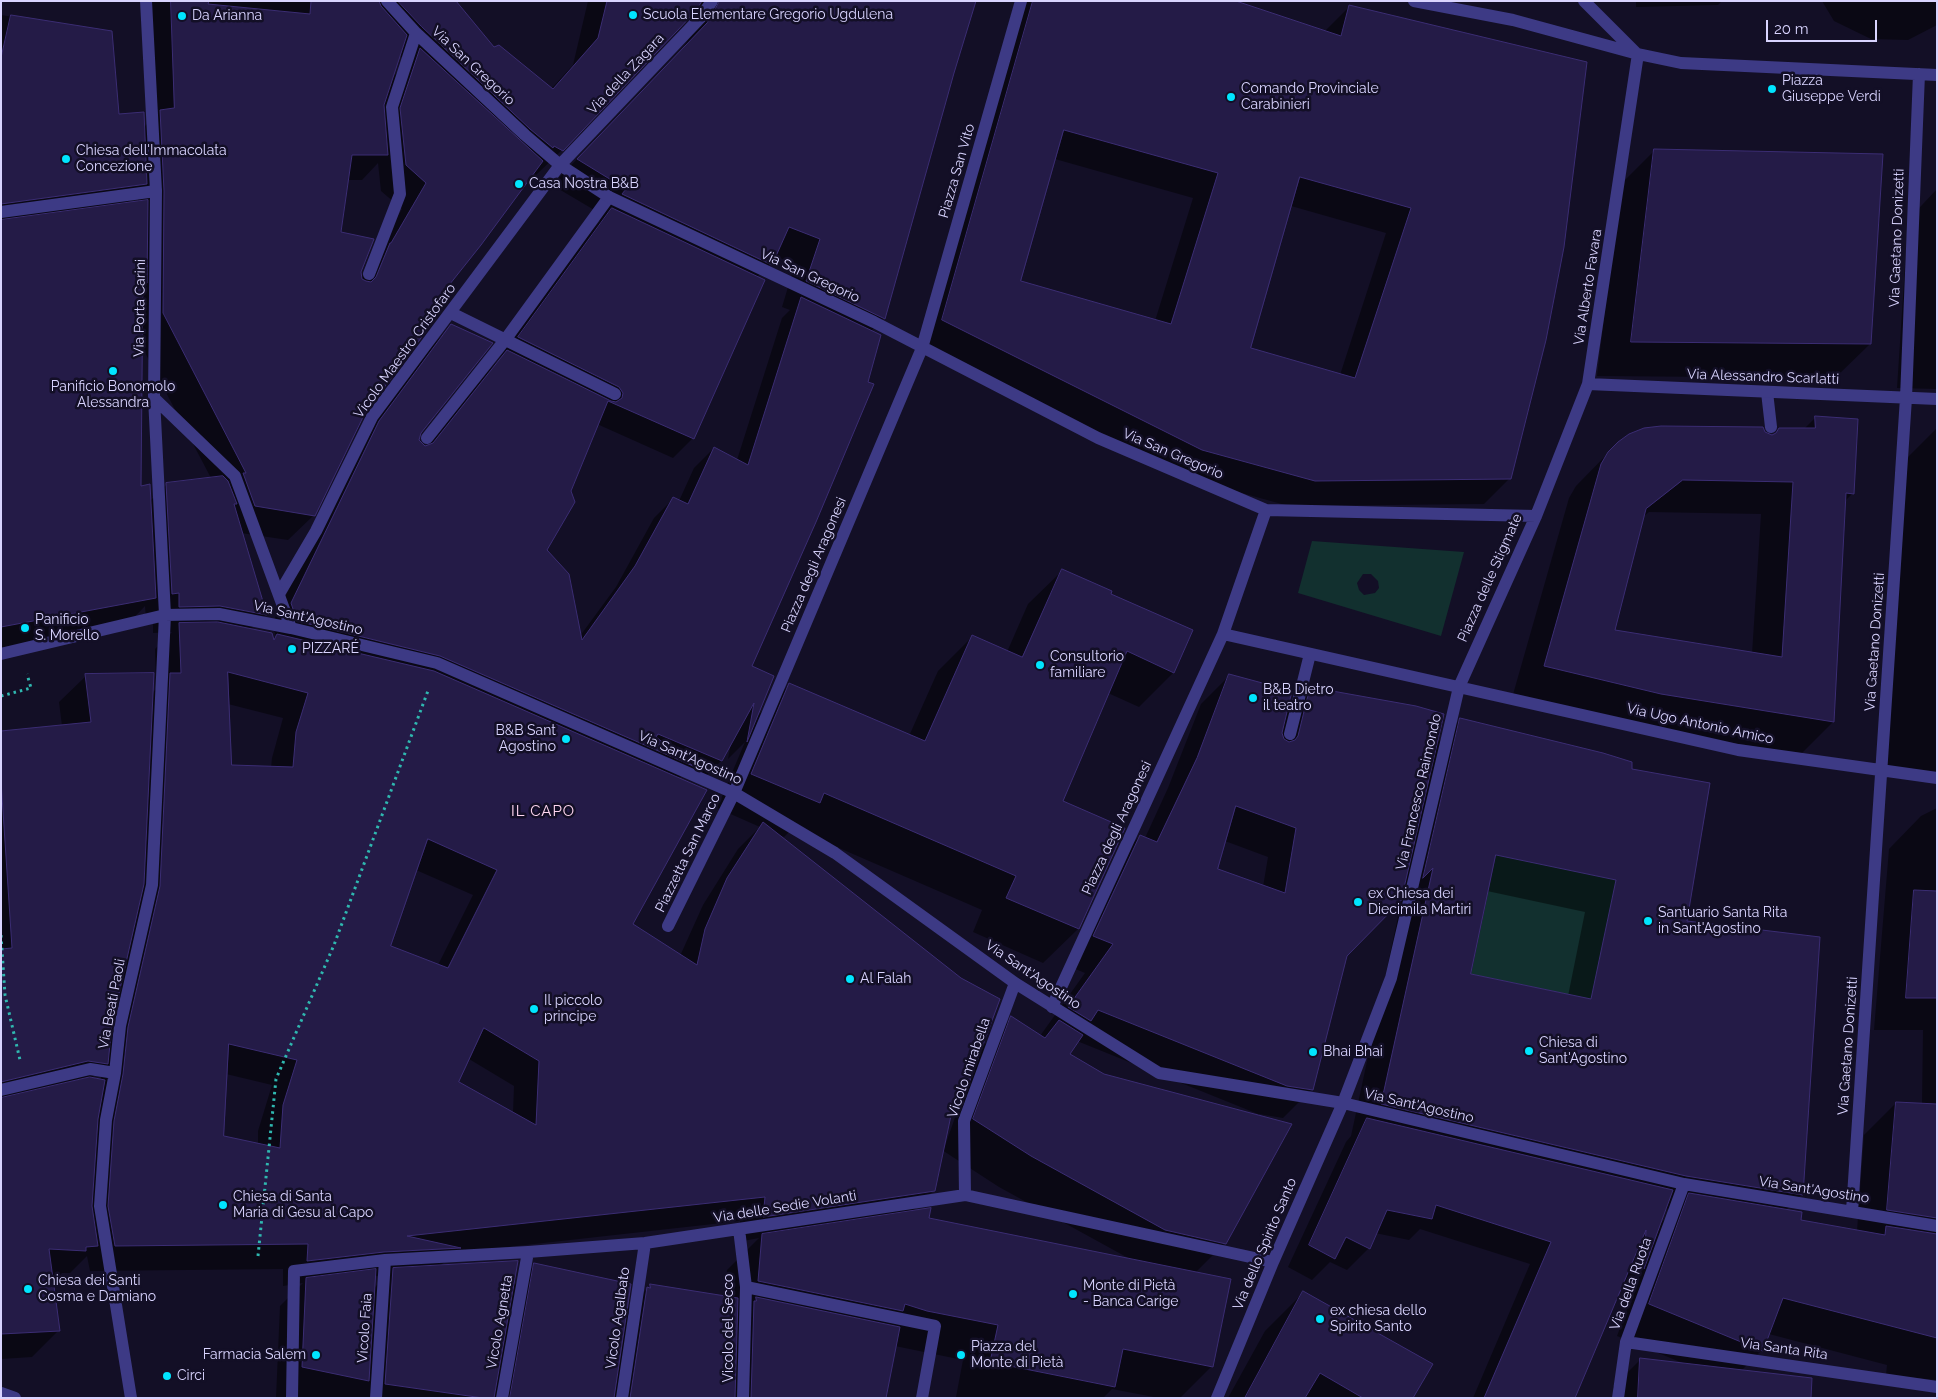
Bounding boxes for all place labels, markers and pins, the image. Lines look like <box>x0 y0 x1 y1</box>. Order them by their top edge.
place label: Scuola Elementare Gregorio Ugdulena <box>643 7 893 23</box>
place label: Da Arianna <box>192 8 262 24</box>
marker: Scuola Elementare Gregorio Ugdulena <box>627 9 639 21</box>
marker: Da Arianna <box>176 10 188 22</box>
place label: Piazza Giuseppe Verdi <box>1782 73 1881 105</box>
place label: Comando Provinciale Carabinieri <box>1241 81 1379 114</box>
marker: Piazza Giuseppe Verdi <box>1766 83 1778 95</box>
marker: Comando Provinciale Carabinieri <box>1225 91 1237 103</box>
place label: Chiesa dell'Immacolata Concezione <box>76 143 227 176</box>
marker: Chiesa dell'Immacolata Concezione <box>60 153 72 165</box>
place label: Casa Nostra B&B <box>529 176 639 192</box>
marker: Casa Nostra B&B <box>513 178 525 190</box>
marker: Panificio Bonomolo Alessandra <box>107 365 119 377</box>
place label: Panificio Bonomolo Alessandra <box>51 379 175 412</box>
place label: Panificio S. Morello <box>35 612 99 644</box>
marker: Panificio S. Morello <box>19 622 31 634</box>
place label: PIZZARÉ <box>302 641 359 657</box>
marker: PIZZARÉ <box>286 643 298 655</box>
place label: Consultorio familiare <box>1050 649 1124 682</box>
marker: Consultorio familiare <box>1034 659 1046 671</box>
place label: B&B Dietro il teatro <box>1263 682 1333 714</box>
marker: B&B Dietro il teatro <box>1247 692 1259 704</box>
place label: B&B Sant Agostino <box>496 723 556 756</box>
marker: B&B Sant Agostino <box>560 733 572 745</box>
place label: ex Chiesa dei Diecimila Martiri <box>1368 886 1471 919</box>
marker: ex Chiesa dei Diecimila Martiri <box>1352 896 1364 908</box>
place label: Santuario Santa Rita in Sant'Agostino <box>1658 905 1787 938</box>
marker: Santuario Santa Rita in Sant'Agostino <box>1642 915 1654 927</box>
place label: Al Falah <box>860 971 911 987</box>
marker: Al Falah <box>844 973 856 985</box>
place label: Il piccolo principe <box>544 993 602 1026</box>
marker: Il piccolo principe <box>528 1003 540 1015</box>
place label: Chiesa di Sant'Agostino <box>1539 1035 1627 1068</box>
place label: Bhai Bhai <box>1323 1044 1383 1060</box>
marker: Chiesa di Sant'Agostino <box>1523 1045 1535 1057</box>
marker: Bhai Bhai <box>1307 1046 1319 1058</box>
place label: Chiesa di Santa Maria di Gesu al Capo <box>233 1189 373 1222</box>
marker: Chiesa di Santa Maria di Gesu al Capo <box>217 1199 229 1211</box>
place label: Chiesa dei Santi Cosma e Damiano <box>38 1273 156 1305</box>
place label: Monte di Pietà - Banca Carige <box>1083 1278 1179 1310</box>
marker: Chiesa dei Santi Cosma e Damiano <box>22 1283 34 1295</box>
marker: Monte di Pietà - Banca Carige <box>1067 1288 1079 1300</box>
place label: ex chiesa dello Spirito Santo <box>1330 1303 1427 1335</box>
marker: ex chiesa dello Spirito Santo <box>1314 1313 1326 1325</box>
place label: Piazza del Monte di Pietà <box>971 1339 1063 1371</box>
place label: Farmacia Salem <box>203 1347 306 1363</box>
marker: Farmacia Salem <box>310 1349 322 1361</box>
marker: Piazza del Monte di Pietà <box>955 1349 967 1361</box>
place label: Circi <box>177 1368 205 1384</box>
marker: Circi <box>161 1370 173 1382</box>

